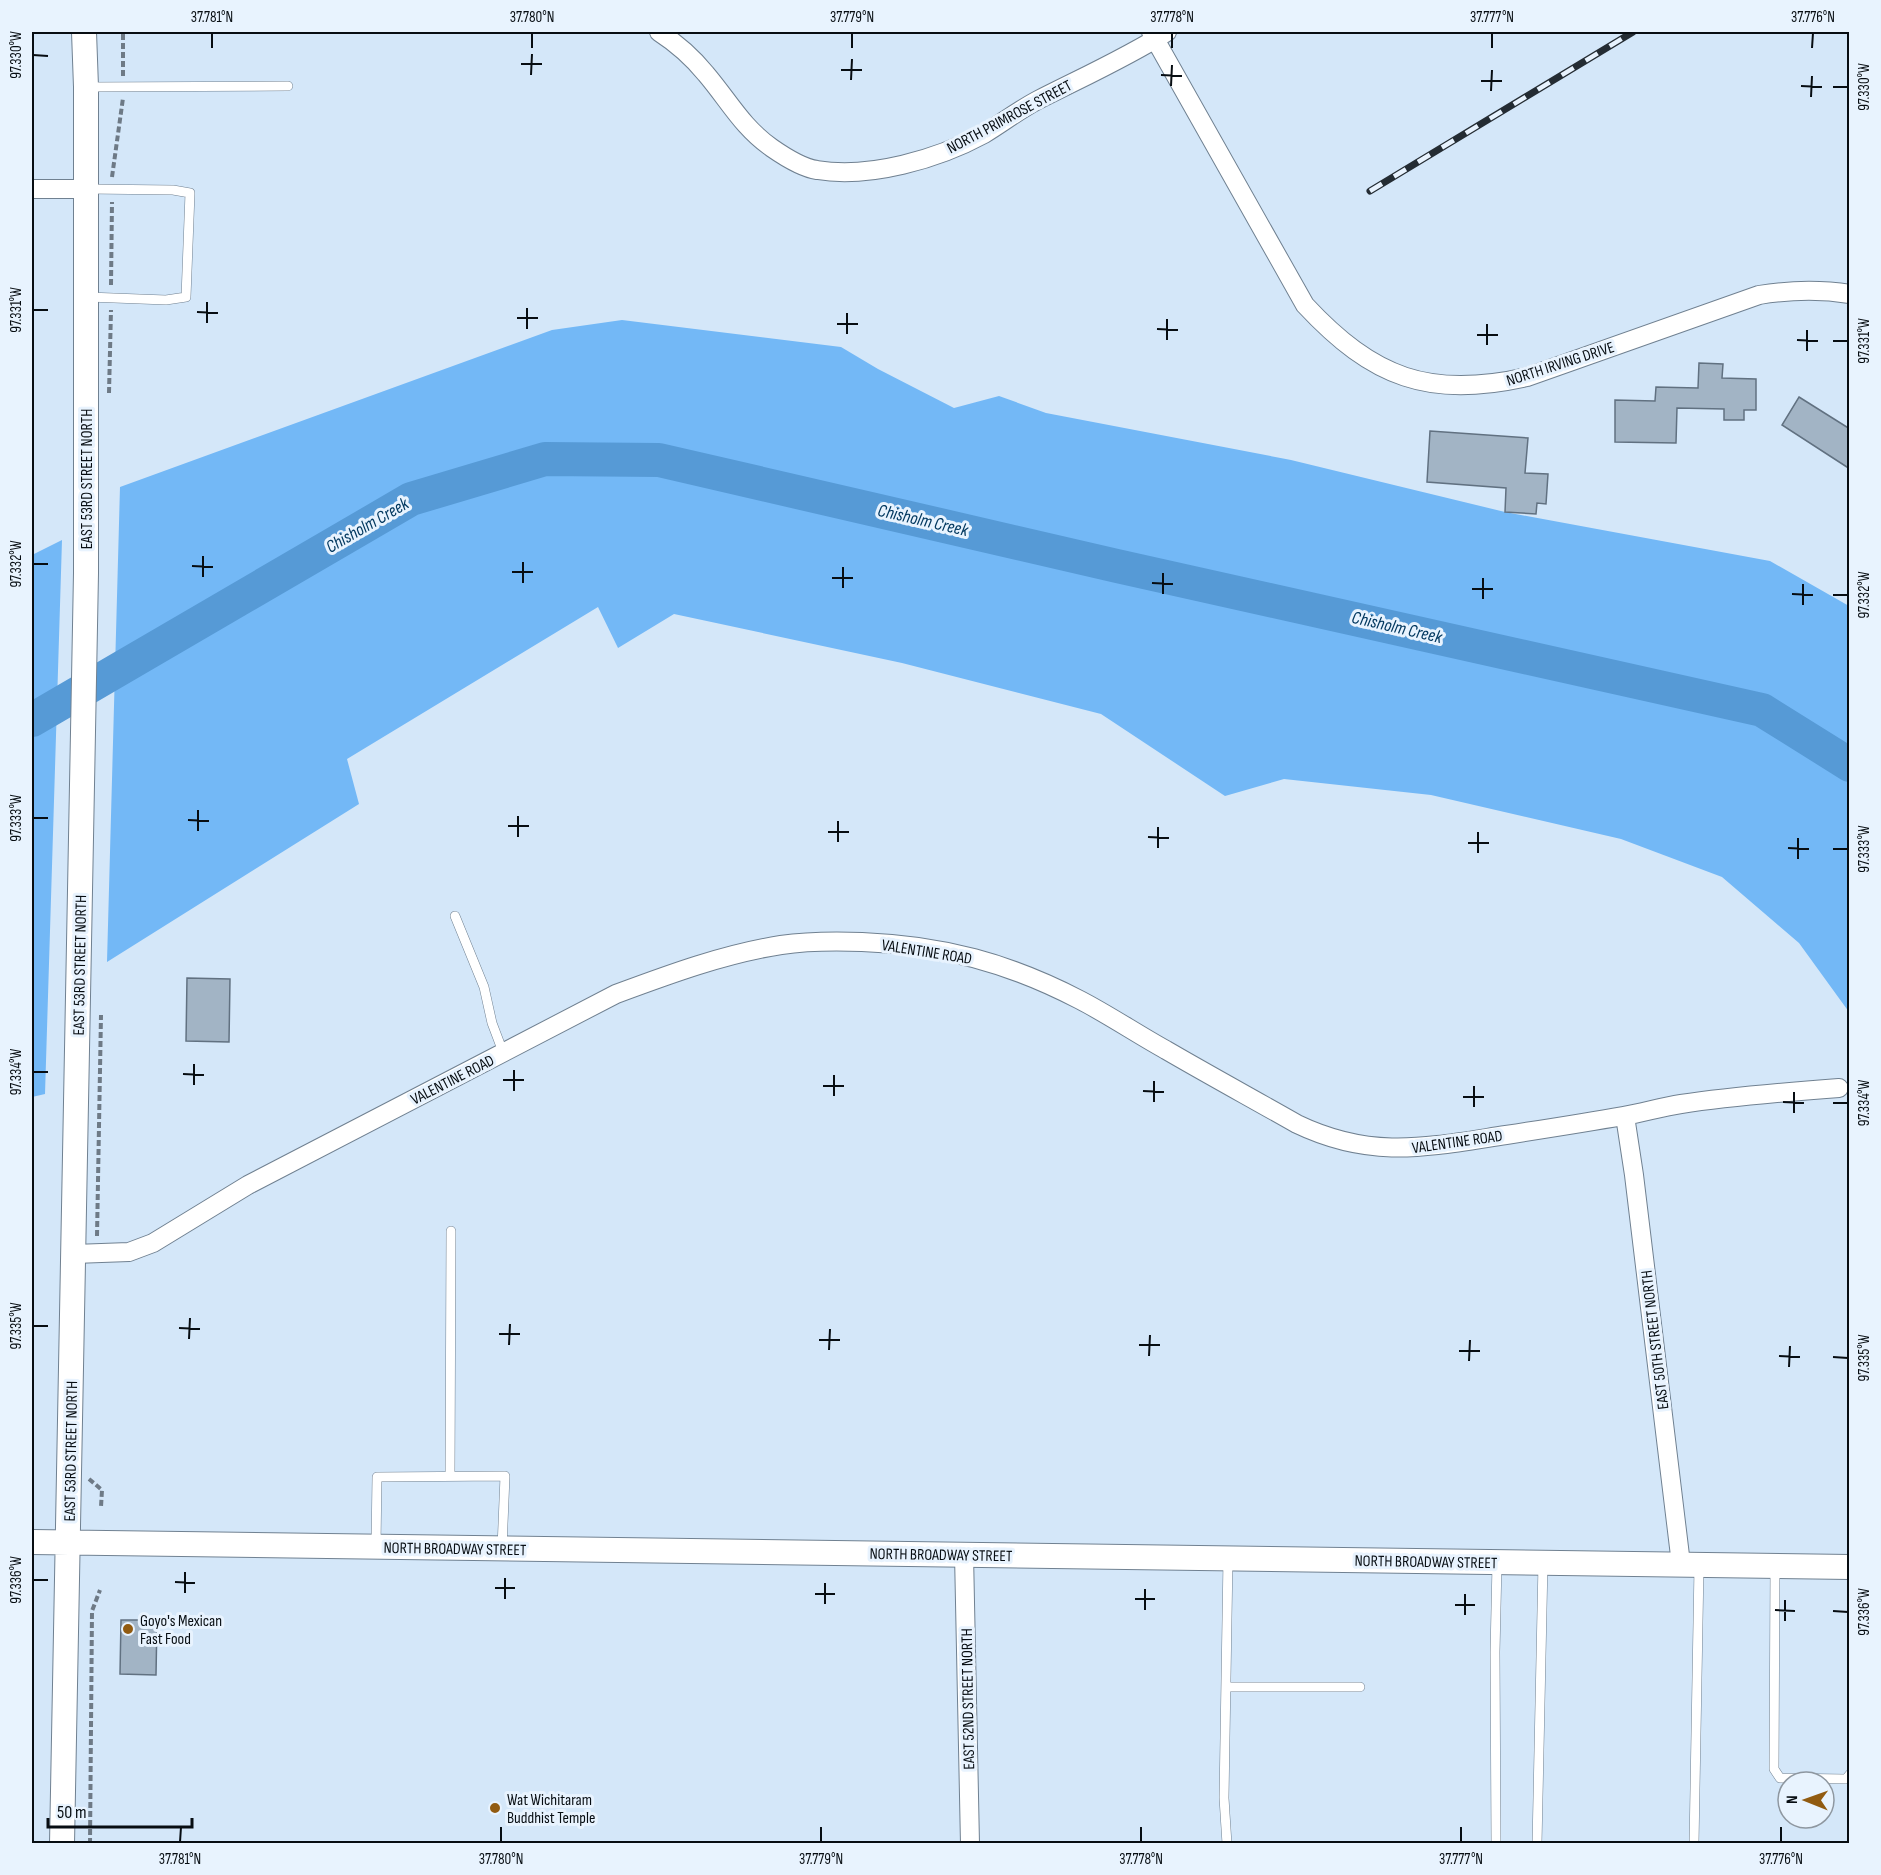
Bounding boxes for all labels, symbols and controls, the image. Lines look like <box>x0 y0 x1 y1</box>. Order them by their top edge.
text: 37.781°N <box>191 8 233 27</box>
text: 37.780°N <box>510 8 554 27</box>
text: 37.779°N <box>830 8 874 27</box>
text: 37.778°N <box>1150 8 1194 27</box>
text: 37.777°N <box>1470 8 1514 27</box>
text: 37.776°N <box>1791 8 1835 27</box>
text: 97.330°W <box>7 31 26 79</box>
text: 97.330°W <box>1855 63 1874 111</box>
street label: NORTH PRIMROSE STREET <box>944 76 1076 158</box>
text: 97.331°W <box>7 287 26 333</box>
text: 97.331°W <box>1855 318 1874 364</box>
street label: NORTH IRVING DRIVE <box>1504 338 1617 391</box>
street label: EAST 53RD STREET NORTH <box>78 409 97 549</box>
water label: Chisholm Creek <box>322 493 413 558</box>
water label: Chisholm Creek <box>876 500 971 541</box>
text: 97.332°W <box>7 540 26 588</box>
text: 97.332°W <box>1855 571 1874 619</box>
water label: Chisholm Creek <box>1350 607 1445 648</box>
text: 97.333°W <box>7 794 26 842</box>
text: 97.333°W <box>1855 825 1874 873</box>
street label: EAST 53RD STREET NORTH <box>70 895 91 1036</box>
street label: VALENTINE ROAD <box>880 936 973 969</box>
text: 97.334°W <box>7 1048 26 1095</box>
street label: VALENTINE ROAD <box>408 1051 498 1109</box>
text: 97.334°W <box>1855 1079 1874 1126</box>
street label: VALENTINE ROAD <box>1411 1127 1504 1158</box>
street label: EAST 50TH STREET NORTH <box>1638 1269 1673 1410</box>
text: 97.335°W <box>7 1302 26 1349</box>
text: 97.335°W <box>1855 1334 1874 1381</box>
street label: EAST 53RD STREET NORTH <box>61 1381 82 1522</box>
street label: NORTH BROADWAY STREET <box>383 1539 527 1560</box>
street label: NORTH BROADWAY STREET <box>869 1545 1013 1566</box>
street label: NORTH BROADWAY STREET <box>1354 1552 1498 1573</box>
text: 97.336°W <box>7 1556 26 1604</box>
text: 97.336°W <box>1855 1588 1874 1636</box>
place label: Goyo's Mexican Fast Food <box>140 1612 222 1649</box>
marker: Goyo's Mexican Fast Food <box>121 1622 135 1636</box>
street label: EAST 52ND STREET NORTH <box>958 1628 979 1770</box>
north arrow <box>1776 1770 1836 1830</box>
scale bar <box>48 1791 192 1829</box>
place label: Wat Wichitaram Buddhist Temple <box>507 1791 595 1828</box>
text: N <box>1783 1795 1802 1804</box>
marker: Wat Wichitaram Buddhist Temple <box>488 1801 502 1815</box>
text: 50 m <box>57 1802 87 1823</box>
text: 37.781°N <box>159 1850 201 1869</box>
text: 37.780°N <box>479 1850 523 1869</box>
text: 37.779°N <box>799 1850 843 1869</box>
text: 37.778°N <box>1119 1850 1163 1869</box>
text: 37.777°N <box>1439 1850 1483 1869</box>
text: 37.776°N <box>1759 1850 1803 1869</box>

